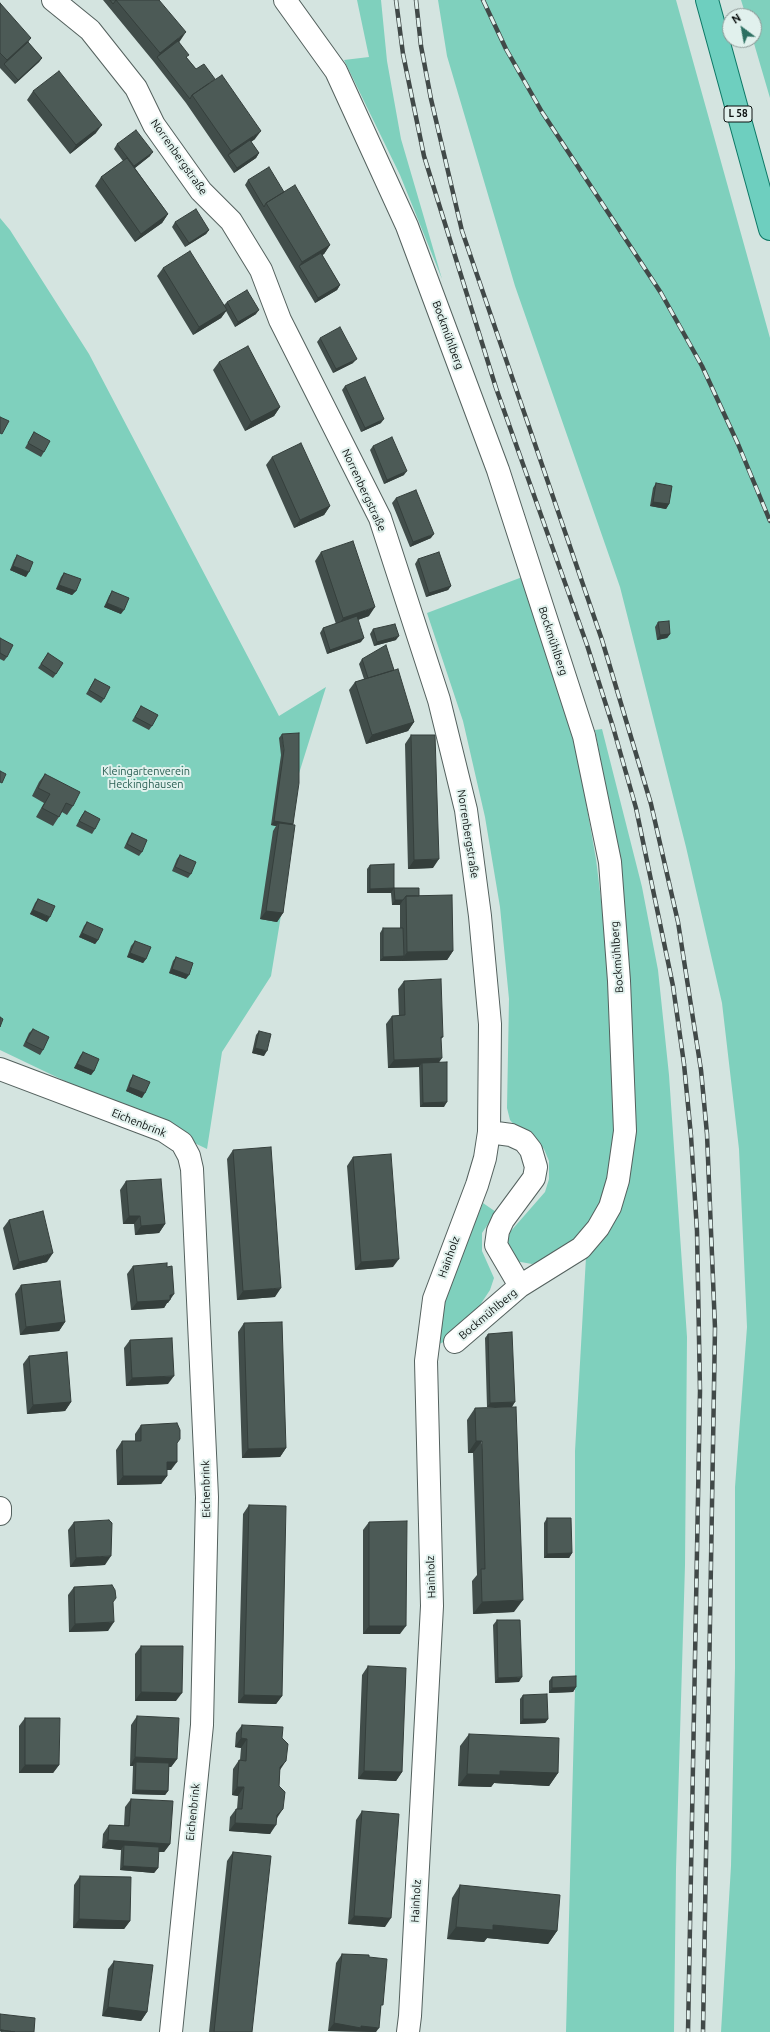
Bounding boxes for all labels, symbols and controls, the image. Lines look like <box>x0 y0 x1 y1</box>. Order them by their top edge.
north arrow <box>722 8 762 48</box>
text: N <box>730 11 743 26</box>
road number: L 58 <box>724 106 752 122</box>
street label: Norrenbergstraße <box>148 117 210 197</box>
street label: Bockmühlberg <box>429 299 467 371</box>
street label: Norrenbergstraße <box>339 447 389 533</box>
street label: Bockmühlberg <box>536 605 570 677</box>
park label: Kleingartenverein Heckinghausen <box>102 764 190 790</box>
street label: Norrenbergstraße <box>454 789 482 879</box>
street label: Bockmühlberg <box>608 921 626 993</box>
street label: Eichenbrink <box>110 1106 168 1140</box>
street label: Hainholz <box>435 1235 463 1279</box>
street label: Bockmühlberg <box>456 1286 520 1342</box>
street label: Eichenbrink <box>199 1460 213 1518</box>
street label: Hainholz <box>424 1555 438 1599</box>
street label: Eichenbrink <box>183 1783 203 1841</box>
street label: Hainholz <box>408 1879 424 1923</box>

